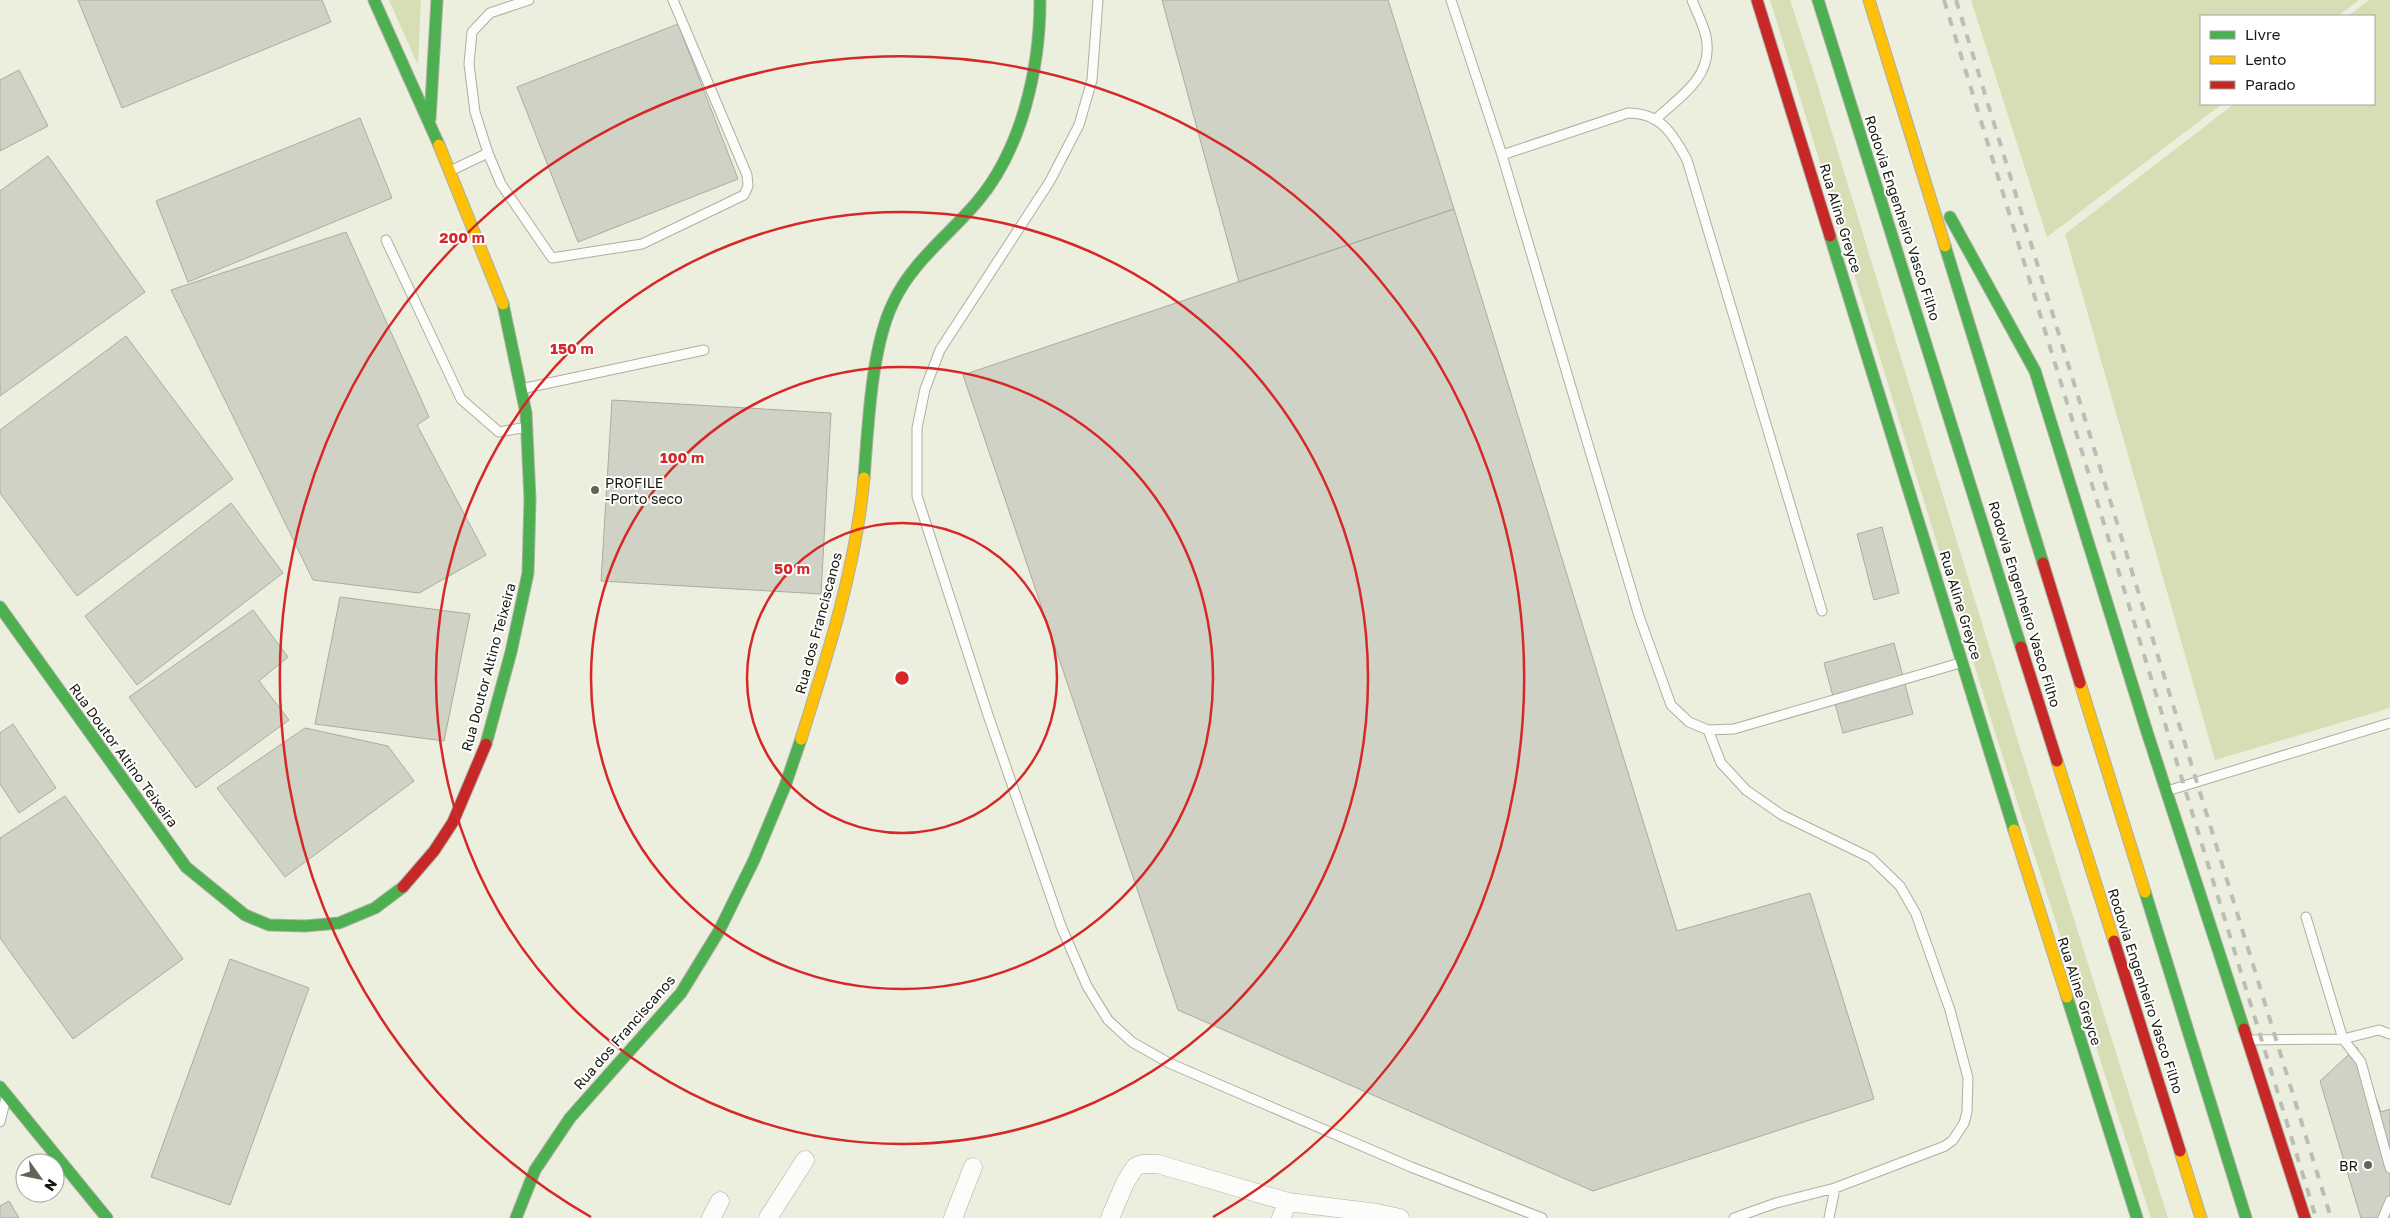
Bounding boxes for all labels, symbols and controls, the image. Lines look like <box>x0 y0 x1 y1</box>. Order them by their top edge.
legend <box>2200 15 2375 105</box>
text: Livre <box>2245 25 2281 43</box>
text: Lento <box>2245 50 2286 68</box>
text: Parado <box>2245 75 2296 93</box>
street label: Rodovia Engenheiro Vasco Filho <box>1862 113 1944 323</box>
street label: Rua Aline Greyce <box>1816 161 1866 275</box>
text: 200 m <box>439 228 485 246</box>
text: 150 m <box>550 339 594 357</box>
text: 100 m <box>660 448 704 466</box>
place label: PROFILE -Porto seco <box>605 474 683 507</box>
marker: PROFILE -Porto seco <box>589 484 601 496</box>
street label: Rodovia Engenheiro Vasco Filho <box>1985 499 2065 709</box>
street label: Rua Aline Greyce <box>1936 548 1986 662</box>
street label: Rua dos Franciscanos <box>791 550 845 696</box>
text: 50 m <box>774 559 810 577</box>
street label: Rua Doutor Altino Teixeira <box>457 581 519 753</box>
centre of rings <box>893 669 911 687</box>
street label: Rua Doutor Altino Teixeira <box>66 680 182 830</box>
street label: Rodovia Engenheiro Vasco Filho <box>2105 886 2187 1096</box>
street label: Rua Aline Greyce <box>2054 935 2106 1047</box>
street label: Rua dos Franciscanos <box>570 971 678 1093</box>
north arrow <box>15 1153 65 1203</box>
place label: BR <box>2339 1157 2358 1174</box>
marker: BR <box>2362 1159 2374 1171</box>
text: N <box>41 1176 61 1194</box>

